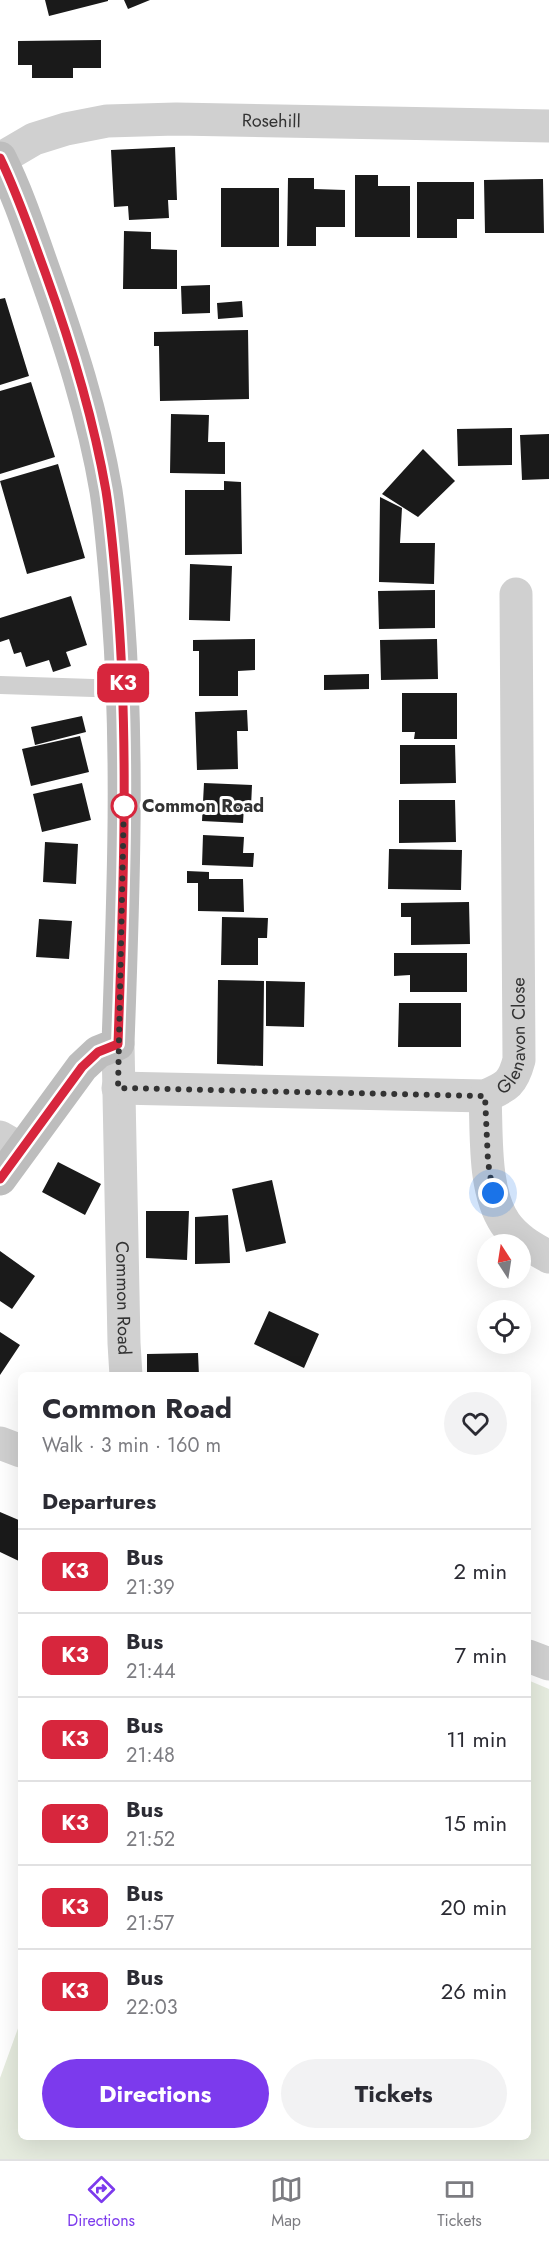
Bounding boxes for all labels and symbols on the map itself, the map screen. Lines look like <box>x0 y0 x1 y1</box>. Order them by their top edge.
street label: Rosehill <box>242 107 301 134</box>
line badge: K3 <box>96 664 150 702</box>
marker: Common Road <box>111 793 137 819</box>
place label: Common Road <box>142 793 264 819</box>
street label: Glenavon Close <box>491 977 532 1101</box>
your location <box>478 1178 508 1208</box>
north arrow <box>477 1234 531 1288</box>
street label: Common Road <box>109 1241 138 1356</box>

